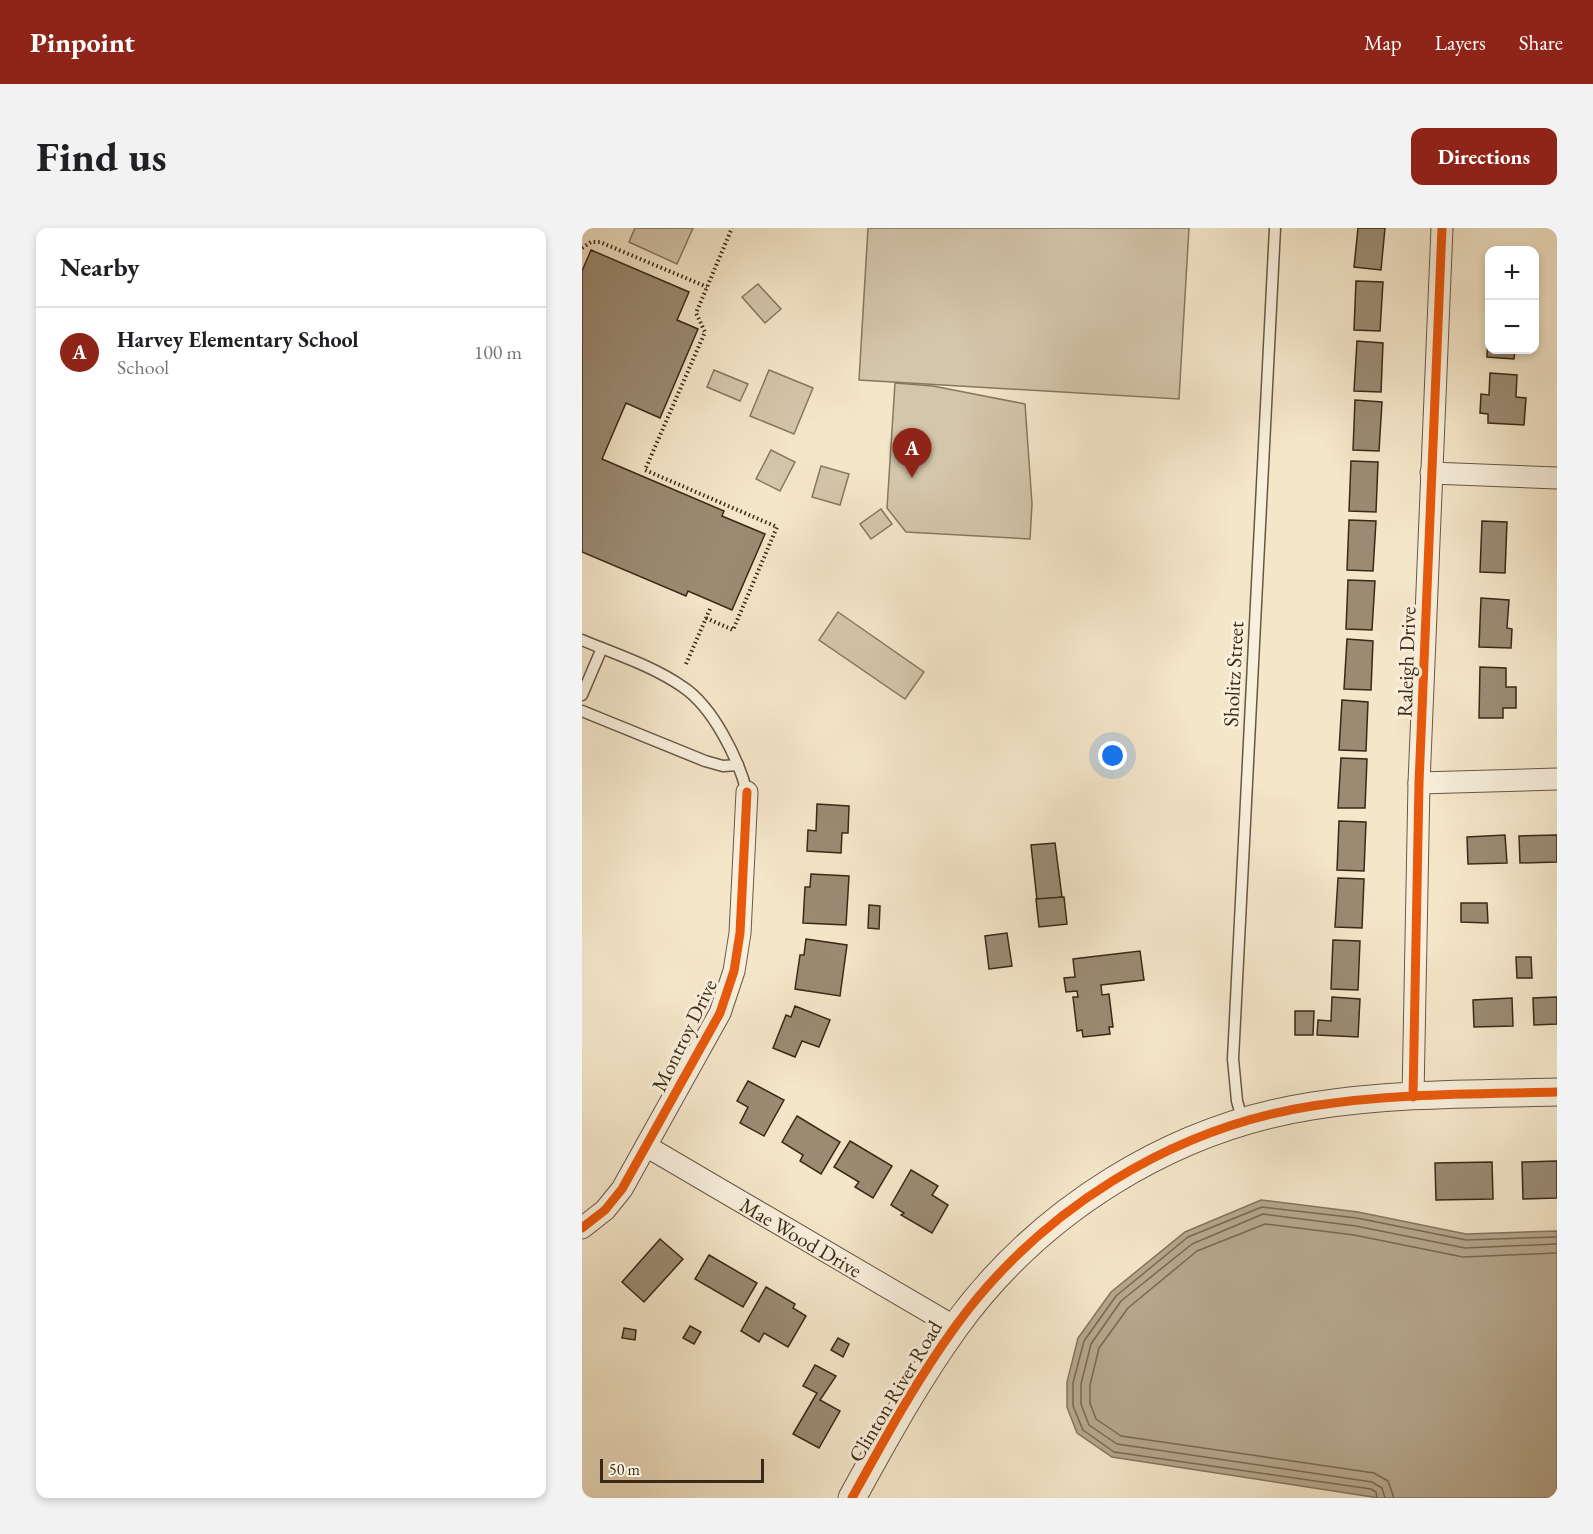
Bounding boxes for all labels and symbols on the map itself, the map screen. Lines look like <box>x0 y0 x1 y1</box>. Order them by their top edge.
pin: A <box>892 428 932 478</box>
street label: Raleigh Drive <box>1391 606 1421 718</box>
street label: Sholitz Street <box>1217 620 1249 727</box>
your location <box>1098 741 1127 770</box>
street label: Montroy Drive <box>645 974 723 1096</box>
street label: Mae Wood Drive <box>735 1191 867 1283</box>
street label: Clinton River Road <box>842 1315 948 1467</box>
scale bar <box>600 1456 764 1484</box>

